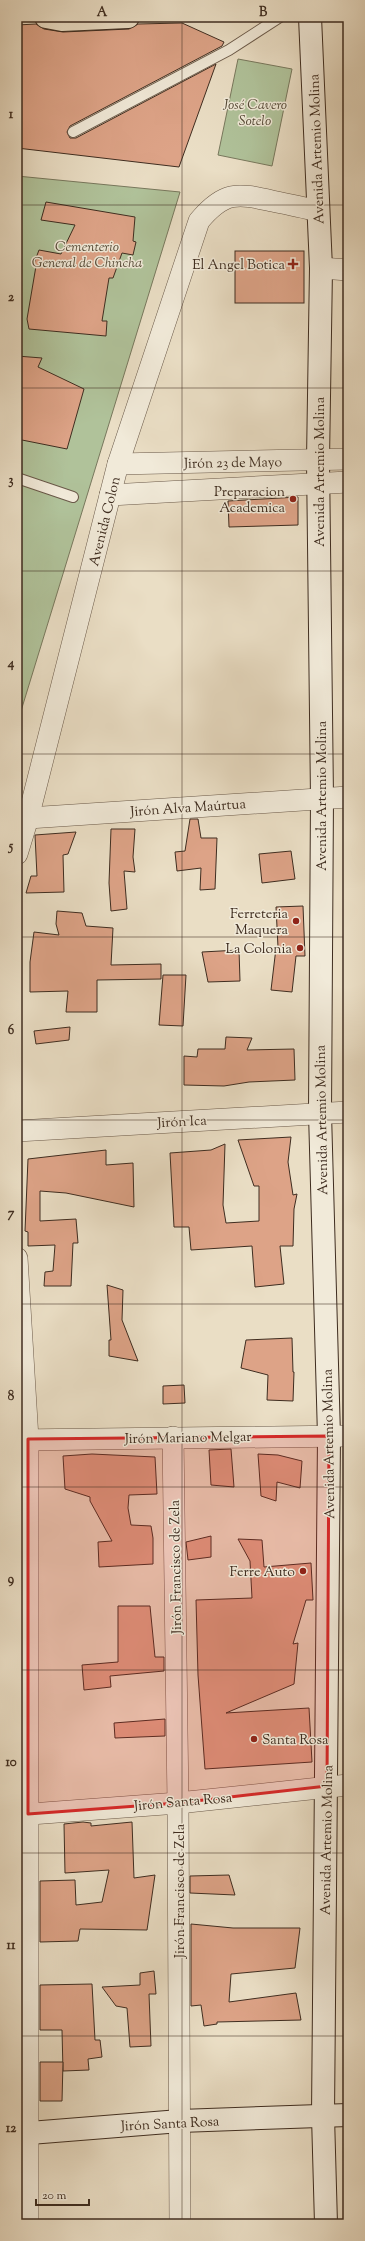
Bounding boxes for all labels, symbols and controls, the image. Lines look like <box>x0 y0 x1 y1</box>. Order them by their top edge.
text: A <box>97 4 108 22</box>
text: B <box>259 4 268 22</box>
street label: Avenida Artemio Molina <box>305 73 331 224</box>
park label: José Cavero Sotelo <box>222 96 287 132</box>
text: 1 <box>9 106 14 124</box>
park label: Cementerio General de Chincha <box>32 238 142 274</box>
place label: El Angel Botica <box>192 256 286 276</box>
marker: El Angel Botica <box>288 259 298 269</box>
text: 2 <box>8 289 15 307</box>
street label: Avenida Artemio Molina <box>311 396 331 547</box>
street label: Jirón 23 de Mayo <box>183 453 283 475</box>
text: 3 <box>8 472 14 490</box>
street label: Avenida Colon <box>85 475 127 568</box>
place label: Preparacion Academica <box>214 483 286 519</box>
marker: Preparacion Academica <box>288 494 298 504</box>
text: 4 <box>7 655 15 673</box>
street label: Avenida Artemio Molina <box>313 720 333 871</box>
street label: Jirón Alva Maúrtua <box>129 795 247 823</box>
text: 5 <box>8 838 14 856</box>
place label: Ferreteria Maquera <box>230 905 289 941</box>
marker: Ferreteria Maquera <box>291 916 301 926</box>
place label: La Colonia <box>226 940 293 960</box>
marker: La Colonia <box>295 943 305 953</box>
text: 6 <box>8 1022 15 1040</box>
street label: Avenida Artemio Molina <box>312 1044 334 1195</box>
street label: Jirón Ica <box>156 1112 208 1134</box>
text: 7 <box>8 1205 15 1223</box>
street label: Avenida Artemio Molina <box>319 1368 341 1519</box>
text: 8 <box>8 1388 15 1406</box>
street label: Jirón Mariano Melgar <box>123 1428 252 1450</box>
street label: Jirón Francisco de Zela <box>166 1499 188 1635</box>
place label: Ferre Auto <box>230 1563 295 1583</box>
marker: Ferre Auto <box>298 1566 308 1576</box>
text: 9 <box>8 1571 15 1589</box>
place label: Santa Rosa <box>262 1731 329 1751</box>
marker: Santa Rosa <box>249 1734 259 1744</box>
text: 10 <box>5 1754 17 1772</box>
street label: Avenida Artemio Molina <box>317 1764 339 1915</box>
street label: Jirón Santa Rosa <box>132 1789 234 1817</box>
street label: Jirón Francisco de Zela <box>171 1823 191 1959</box>
text: 11 <box>7 1937 16 1955</box>
street label: Jirón Santa Rosa <box>119 2112 220 2138</box>
text: 12 <box>6 2120 17 2138</box>
scale bar <box>36 2181 89 2207</box>
text: 20 m <box>42 2187 67 2205</box>

